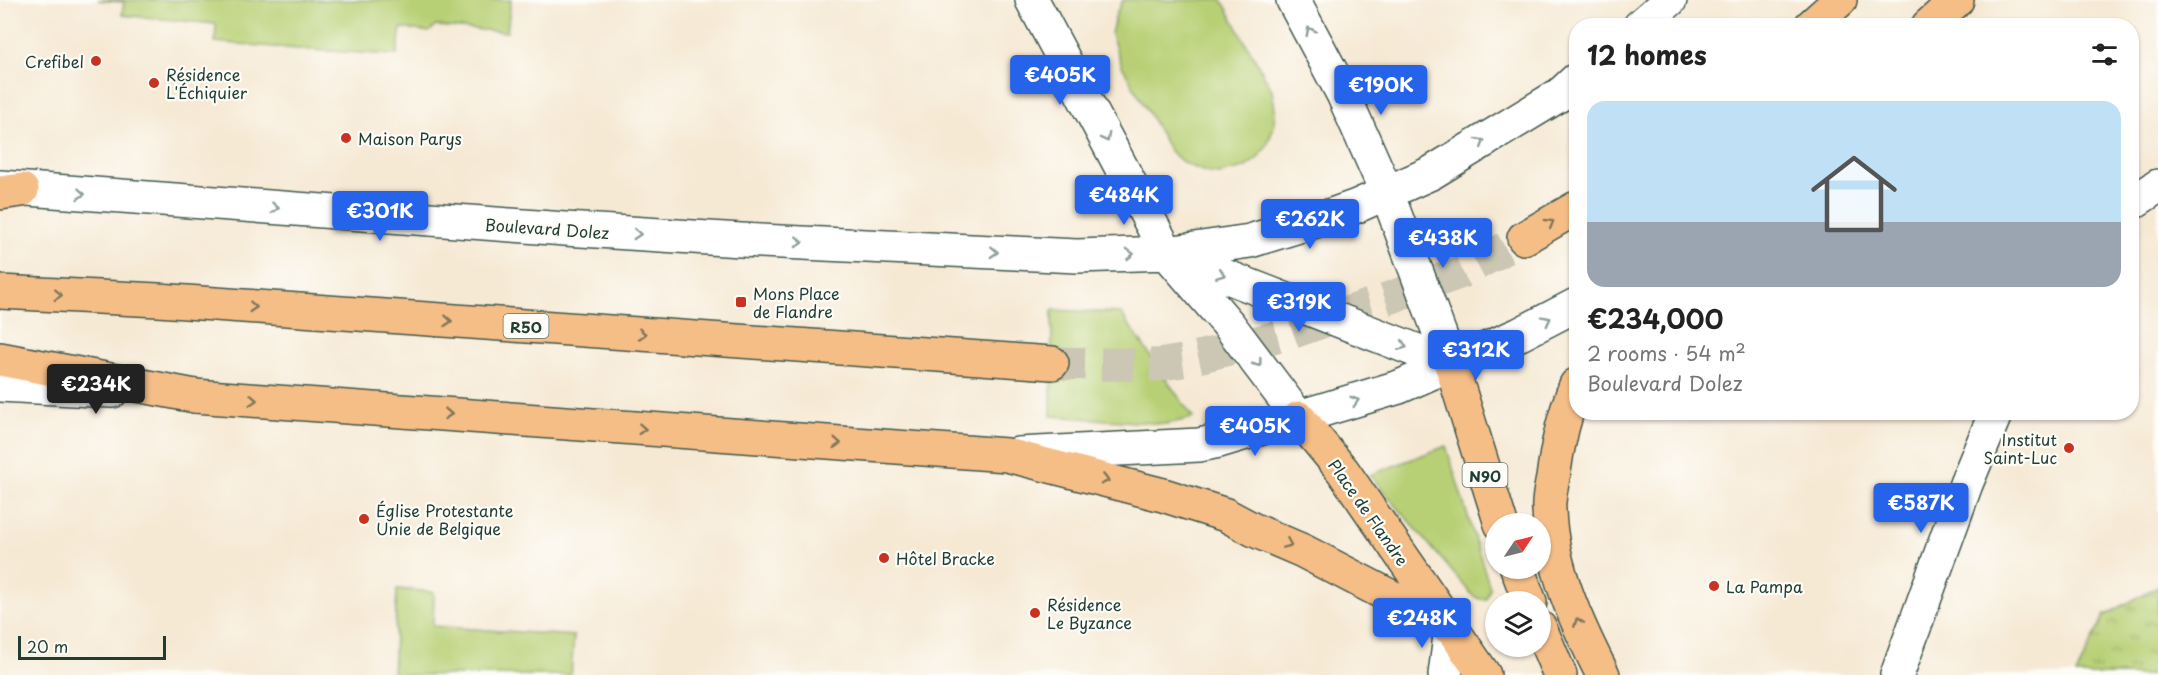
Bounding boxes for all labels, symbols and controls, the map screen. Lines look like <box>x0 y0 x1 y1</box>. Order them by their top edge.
one-way arrow <box>1306 27 1317 38</box>
text: 12 homes <box>1587 35 1707 74</box>
icon: filters <box>2088 38 2121 71</box>
place label: Crefibel <box>25 49 84 73</box>
marker: Crefibel <box>89 54 103 68</box>
pin: €405K <box>1018 55 1102 106</box>
text: €405K <box>1024 59 1096 89</box>
place label: Résidence L'Échiquier <box>166 62 248 104</box>
pin: €190K <box>1339 65 1423 116</box>
text: €190K <box>1348 69 1414 99</box>
marker: Résidence L'Échiquier <box>147 76 161 90</box>
place label: Maison Parys <box>358 126 462 150</box>
marker: Maison Parys <box>339 131 353 145</box>
one-way arrow <box>1099 132 1110 142</box>
one-way arrow <box>1475 138 1485 150</box>
icon: home <box>1800 140 1908 248</box>
pin: €484K <box>1082 175 1166 226</box>
text: €484K <box>1089 179 1159 209</box>
one-way arrow <box>76 187 85 200</box>
pin: €301K <box>338 191 422 242</box>
text: €301K <box>346 195 414 225</box>
pin: €262K <box>1268 199 1352 250</box>
one-way arrow <box>271 202 280 215</box>
text: €262K <box>1275 203 1345 233</box>
street label: Boulevard Dolez <box>484 212 610 244</box>
pin: €438K <box>1401 218 1485 269</box>
one-way arrow <box>1544 219 1555 230</box>
text: €438K <box>1408 222 1478 252</box>
one-way arrow <box>633 227 642 240</box>
one-way arrow <box>795 236 804 249</box>
one-way arrow <box>990 245 999 258</box>
one-way arrow <box>1126 248 1135 260</box>
one-way arrow <box>1215 267 1226 280</box>
place label: Mons Place de Flandre <box>753 281 840 323</box>
pin: €319K <box>1257 282 1341 333</box>
text: €319K <box>1267 286 1331 316</box>
one-way arrow <box>54 288 63 301</box>
marker: Mons Place de Flandre <box>734 295 748 309</box>
text: €234,000 <box>1587 299 1723 338</box>
one-way arrow <box>248 300 258 313</box>
one-way arrow <box>443 314 452 327</box>
road number: R50 <box>504 314 548 338</box>
one-way arrow <box>1541 316 1552 327</box>
one-way arrow <box>638 328 647 341</box>
pin: €312K <box>1434 330 1518 381</box>
text: €312K <box>1442 334 1510 364</box>
text: 2 rooms · 54 m² <box>1587 338 1746 368</box>
one-way arrow <box>1396 339 1407 351</box>
one-way arrow <box>1250 356 1261 367</box>
pin: €234K <box>54 364 138 415</box>
text: €234K <box>61 368 131 398</box>
text: Boulevard Dolez <box>1587 368 1742 398</box>
one-way arrow <box>249 394 258 407</box>
one-way arrow <box>1349 395 1360 408</box>
pin: €405K <box>1213 406 1297 457</box>
one-way arrow <box>443 408 452 421</box>
text: €405K <box>1219 410 1291 440</box>
one-way arrow <box>638 422 647 435</box>
place label: Institut Saint-Luc <box>1984 427 2057 469</box>
one-way arrow <box>832 436 841 449</box>
marker: Institut Saint-Luc <box>2062 441 2076 455</box>
street label: Place de Flandre <box>1323 454 1415 570</box>
road number: N90 <box>1462 463 1508 487</box>
one-way arrow <box>1100 472 1110 485</box>
pin: €587K <box>1879 483 1963 534</box>
text: €587K <box>1887 487 1955 517</box>
place label: Église Protestante Unie de Belgique <box>376 498 514 540</box>
marker: Église Protestante Unie de Belgique <box>357 512 371 526</box>
north arrow <box>1485 513 1551 579</box>
map controls <box>1485 513 1551 657</box>
one-way arrow <box>1282 537 1293 549</box>
place label: Hôtel Bracke <box>896 546 995 570</box>
marker: Hôtel Bracke <box>877 551 891 565</box>
place label: La Pampa <box>1726 574 1803 598</box>
marker: La Pampa <box>1707 579 1721 593</box>
button: layers <box>1485 591 1551 657</box>
place label: Résidence Le Byzance <box>1047 592 1132 634</box>
pin: €248K <box>1380 598 1464 649</box>
text: €248K <box>1387 602 1457 632</box>
marker: Résidence Le Byzance <box>1028 606 1042 620</box>
one-way arrow <box>1573 617 1585 628</box>
scale bar <box>18 633 166 660</box>
text: 20 m <box>27 634 68 658</box>

